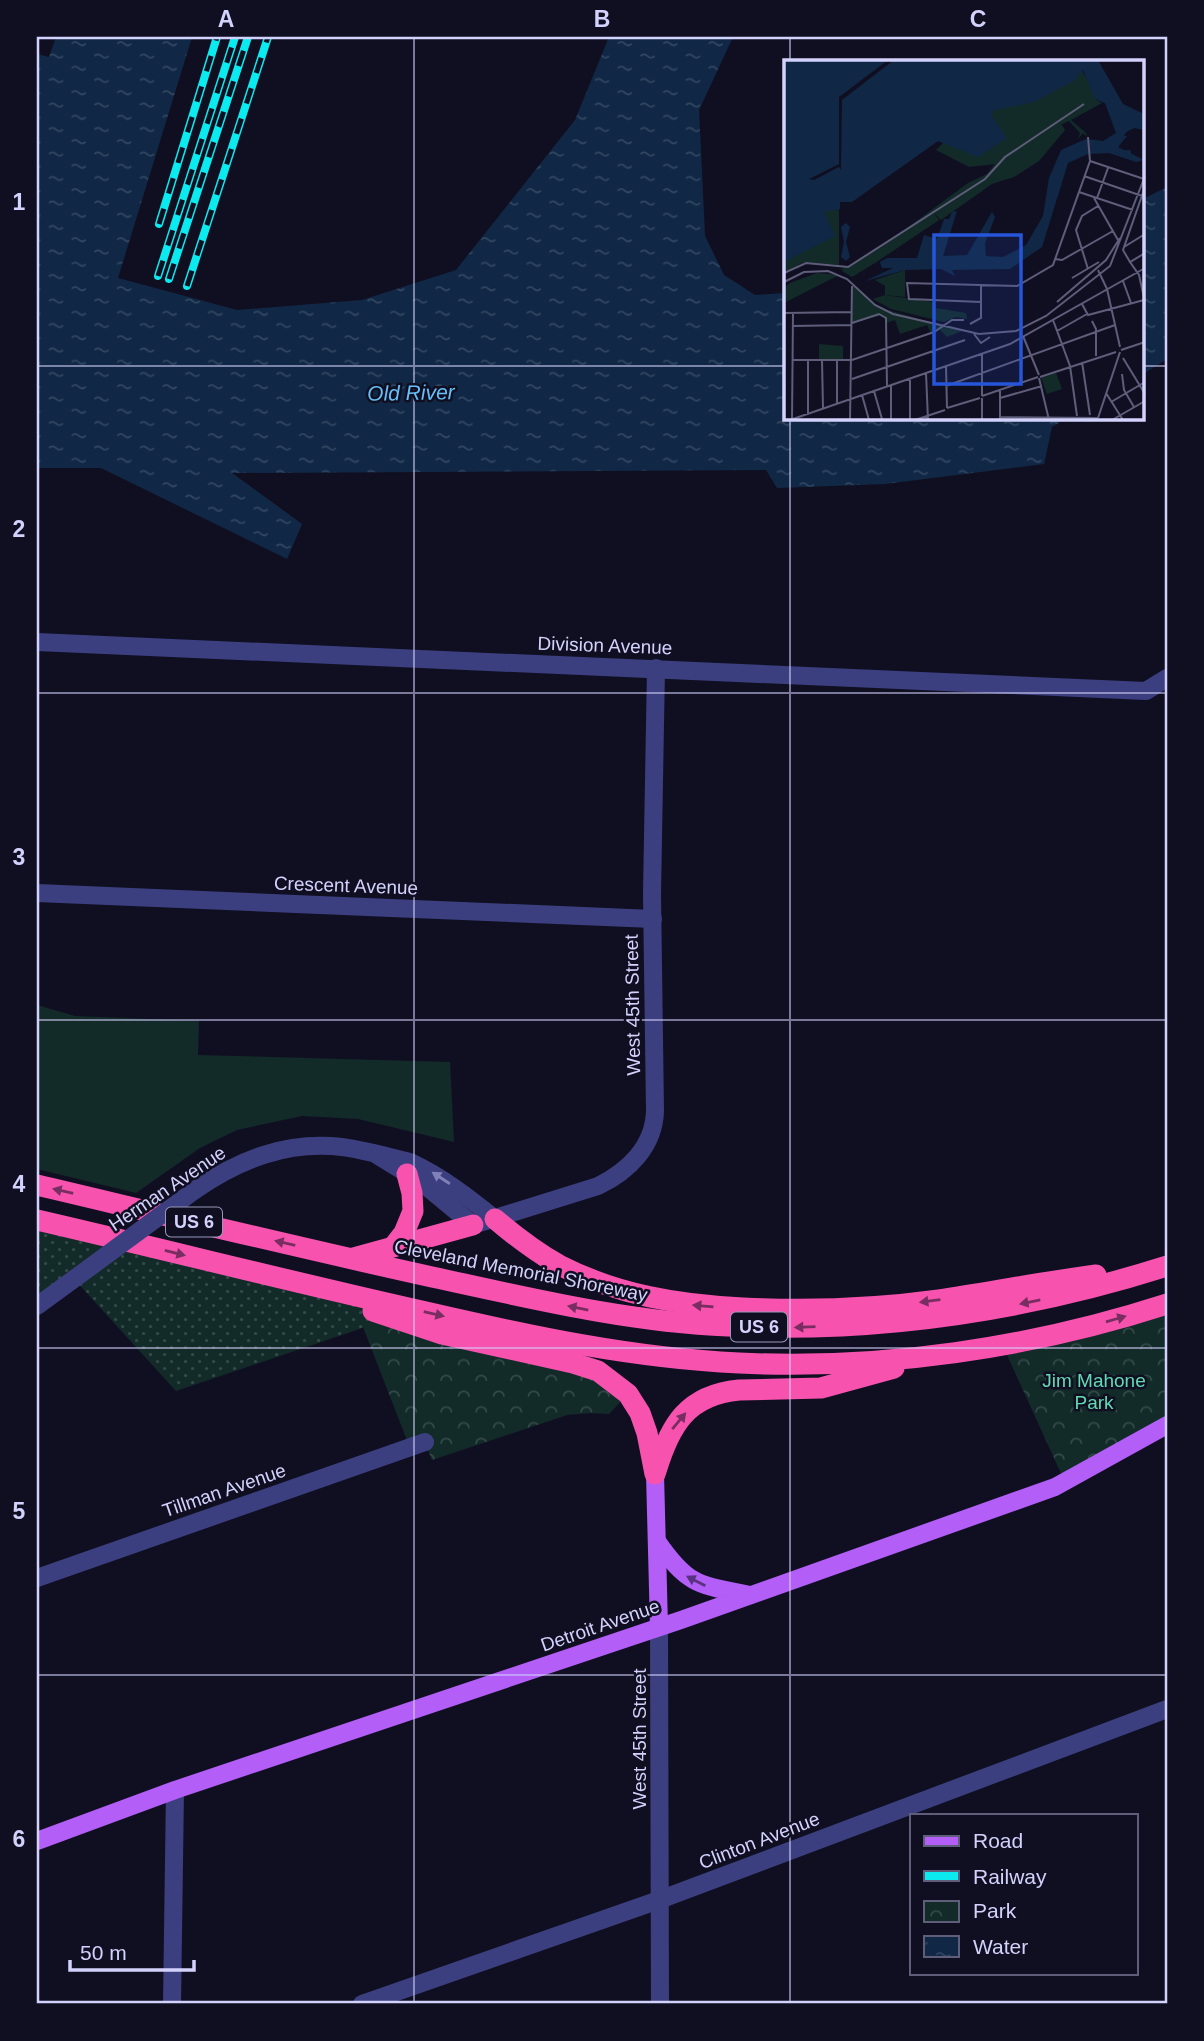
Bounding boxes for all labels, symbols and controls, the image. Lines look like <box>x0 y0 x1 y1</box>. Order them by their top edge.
text: A <box>218 6 234 32</box>
text: B <box>594 6 610 32</box>
text: C <box>970 6 986 32</box>
inset map <box>784 60 1144 420</box>
text: 1 <box>13 189 26 215</box>
water label: Old River <box>367 380 456 405</box>
text: 2 <box>13 516 25 542</box>
street label: Division Avenue <box>537 633 673 658</box>
text: 3 <box>13 844 25 870</box>
street label: Crescent Avenue <box>273 872 418 899</box>
street label: West 45th Street <box>621 934 644 1076</box>
street label: Herman Avenue <box>105 1142 229 1235</box>
text: 4 <box>13 1171 26 1197</box>
one-way arrow <box>431 1172 450 1185</box>
one-way arrow <box>52 1185 74 1196</box>
road number: US 6 <box>166 1208 222 1237</box>
street label: Cleveland Memorial Shoreway <box>392 1236 650 1305</box>
one-way arrow <box>273 1238 295 1249</box>
one-way arrow <box>164 1248 186 1259</box>
one-way arrow <box>919 1295 941 1306</box>
one-way arrow <box>1019 1297 1041 1308</box>
one-way arrow <box>692 1300 714 1311</box>
one-way arrow <box>567 1303 589 1314</box>
one-way arrow <box>423 1309 445 1320</box>
road number: US 6 <box>731 1312 787 1342</box>
one-way arrow <box>1105 1313 1127 1324</box>
one-way arrow <box>793 1322 815 1333</box>
park label: Jim Mahone Park <box>1042 1370 1146 1413</box>
one-way arrow <box>671 1413 686 1430</box>
street label: Tillman Avenue <box>160 1460 289 1521</box>
text: 5 <box>13 1498 26 1524</box>
one-way arrow <box>686 1575 706 1586</box>
street label: Detroit Avenue <box>538 1595 662 1656</box>
street label: West 45th Street <box>629 1668 650 1810</box>
street label: Clinton Avenue <box>696 1808 822 1873</box>
legend <box>910 1814 1138 1974</box>
text: 6 <box>13 1826 25 1852</box>
text: Road <box>973 1829 1023 1852</box>
text: Railway <box>973 1865 1047 1888</box>
text: Park <box>973 1899 1017 1922</box>
scale bar <box>70 1929 194 1973</box>
text: Water <box>973 1935 1028 1958</box>
text: 50 m <box>80 1941 127 1964</box>

